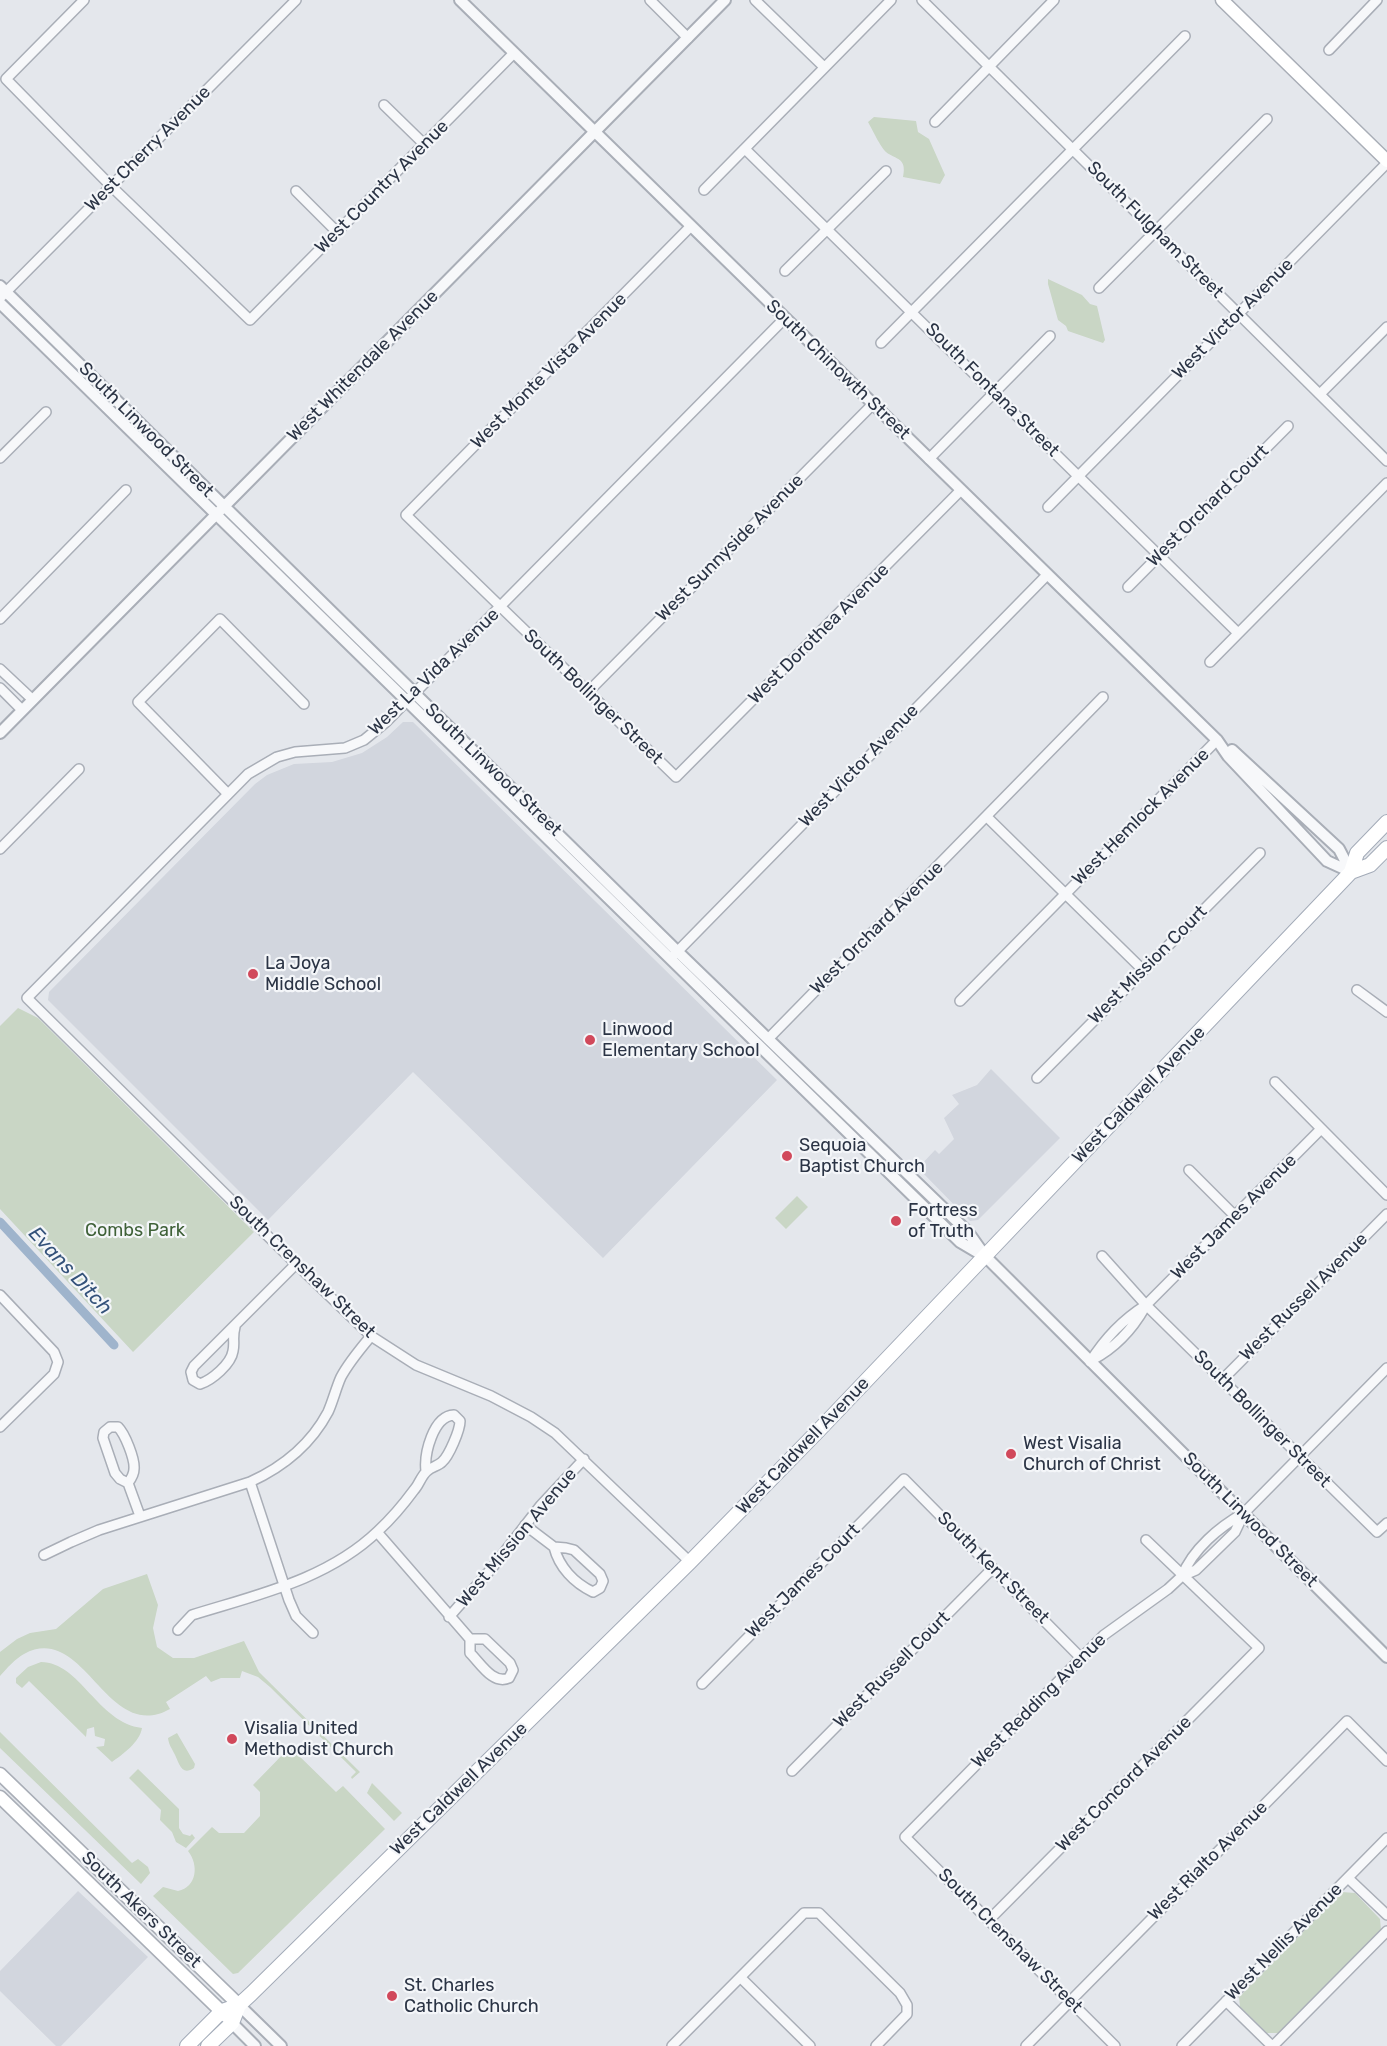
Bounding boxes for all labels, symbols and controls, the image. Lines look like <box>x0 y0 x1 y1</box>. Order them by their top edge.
street label: West Cherry Avenue <box>81 82 215 216</box>
street label: West Country Avenue <box>311 116 453 258</box>
street label: South Fulgham Street <box>1082 157 1228 303</box>
street label: West Victor Avenue <box>1168 254 1298 384</box>
street label: West Whitendale Avenue <box>283 286 443 446</box>
street label: West Monte Vista Avenue <box>467 289 631 453</box>
street label: South Chinowth Street <box>761 296 915 444</box>
street label: South Fontana Street <box>921 319 1063 461</box>
street label: South Linwood Street <box>74 358 218 502</box>
street label: West Orchard Court <box>1143 441 1273 571</box>
street label: West Sunnyside Avenue <box>652 470 808 626</box>
street label: West Dorothea Avenue <box>744 559 894 709</box>
street label: West La Vida Avenue <box>364 604 504 740</box>
street label: South Bollinger Street <box>519 625 667 769</box>
street label: South Linwood Street <box>420 699 566 841</box>
street label: West Victor Avenue <box>795 700 923 832</box>
street label: West Hemlock Avenue <box>1068 744 1214 890</box>
street label: West Orchard Avenue <box>806 857 948 999</box>
street label: West Mission Court <box>1084 901 1212 1029</box>
place label: La Joya Middle School <box>265 953 381 996</box>
marker: La Joya Middle School <box>246 967 260 981</box>
place label: Linwood Elementary School <box>602 1019 760 1062</box>
street label: West Caldwell Avenue <box>1068 1022 1210 1168</box>
marker: Linwood Elementary School <box>583 1033 597 1047</box>
place label: Sequoia Baptist Church <box>799 1135 925 1178</box>
marker: Sequoia Baptist Church <box>780 1149 794 1163</box>
street label: West James Avenue <box>1167 1150 1301 1284</box>
street label: South Crenshaw Street <box>224 1191 380 1343</box>
place label: Fortress of Truth <box>908 1200 978 1242</box>
marker: Fortress of Truth <box>889 1214 903 1228</box>
park label: Combs Park <box>85 1220 185 1242</box>
water label: Evans Ditch <box>23 1222 117 1320</box>
street label: West Russell Avenue <box>1236 1229 1372 1365</box>
street label: South Bollinger Street <box>1189 1346 1335 1492</box>
street label: West Caldwell Avenue <box>732 1373 874 1519</box>
place label: West Visalia Church of Christ <box>1023 1433 1161 1476</box>
marker: West Visalia Church of Christ <box>1004 1447 1018 1461</box>
street label: South Linwood Street <box>1178 1448 1322 1592</box>
street label: West Mission Avenue <box>453 1464 581 1612</box>
street label: South Kent Street <box>933 1508 1053 1628</box>
street label: West James Court <box>741 1519 865 1643</box>
street label: West Russell Court <box>829 1607 955 1733</box>
street label: West Redding Avenue <box>967 1629 1111 1773</box>
street label: West Concord Avenue <box>1052 1712 1196 1856</box>
place label: Visalia United Methodist Church <box>244 1718 394 1760</box>
street label: West Caldwell Avenue <box>386 1718 532 1860</box>
marker: Visalia United Methodist Church <box>225 1732 239 1746</box>
street label: West Rialto Avenue <box>1144 1797 1272 1925</box>
street label: South Akers Street <box>77 1847 205 1973</box>
street label: South Crenshaw Street <box>933 1864 1087 2018</box>
street label: West Nellis Avenue <box>1221 1879 1347 2005</box>
place label: St. Charles Catholic Church <box>404 1975 539 2018</box>
marker: St. Charles Catholic Church <box>385 1989 399 2003</box>

